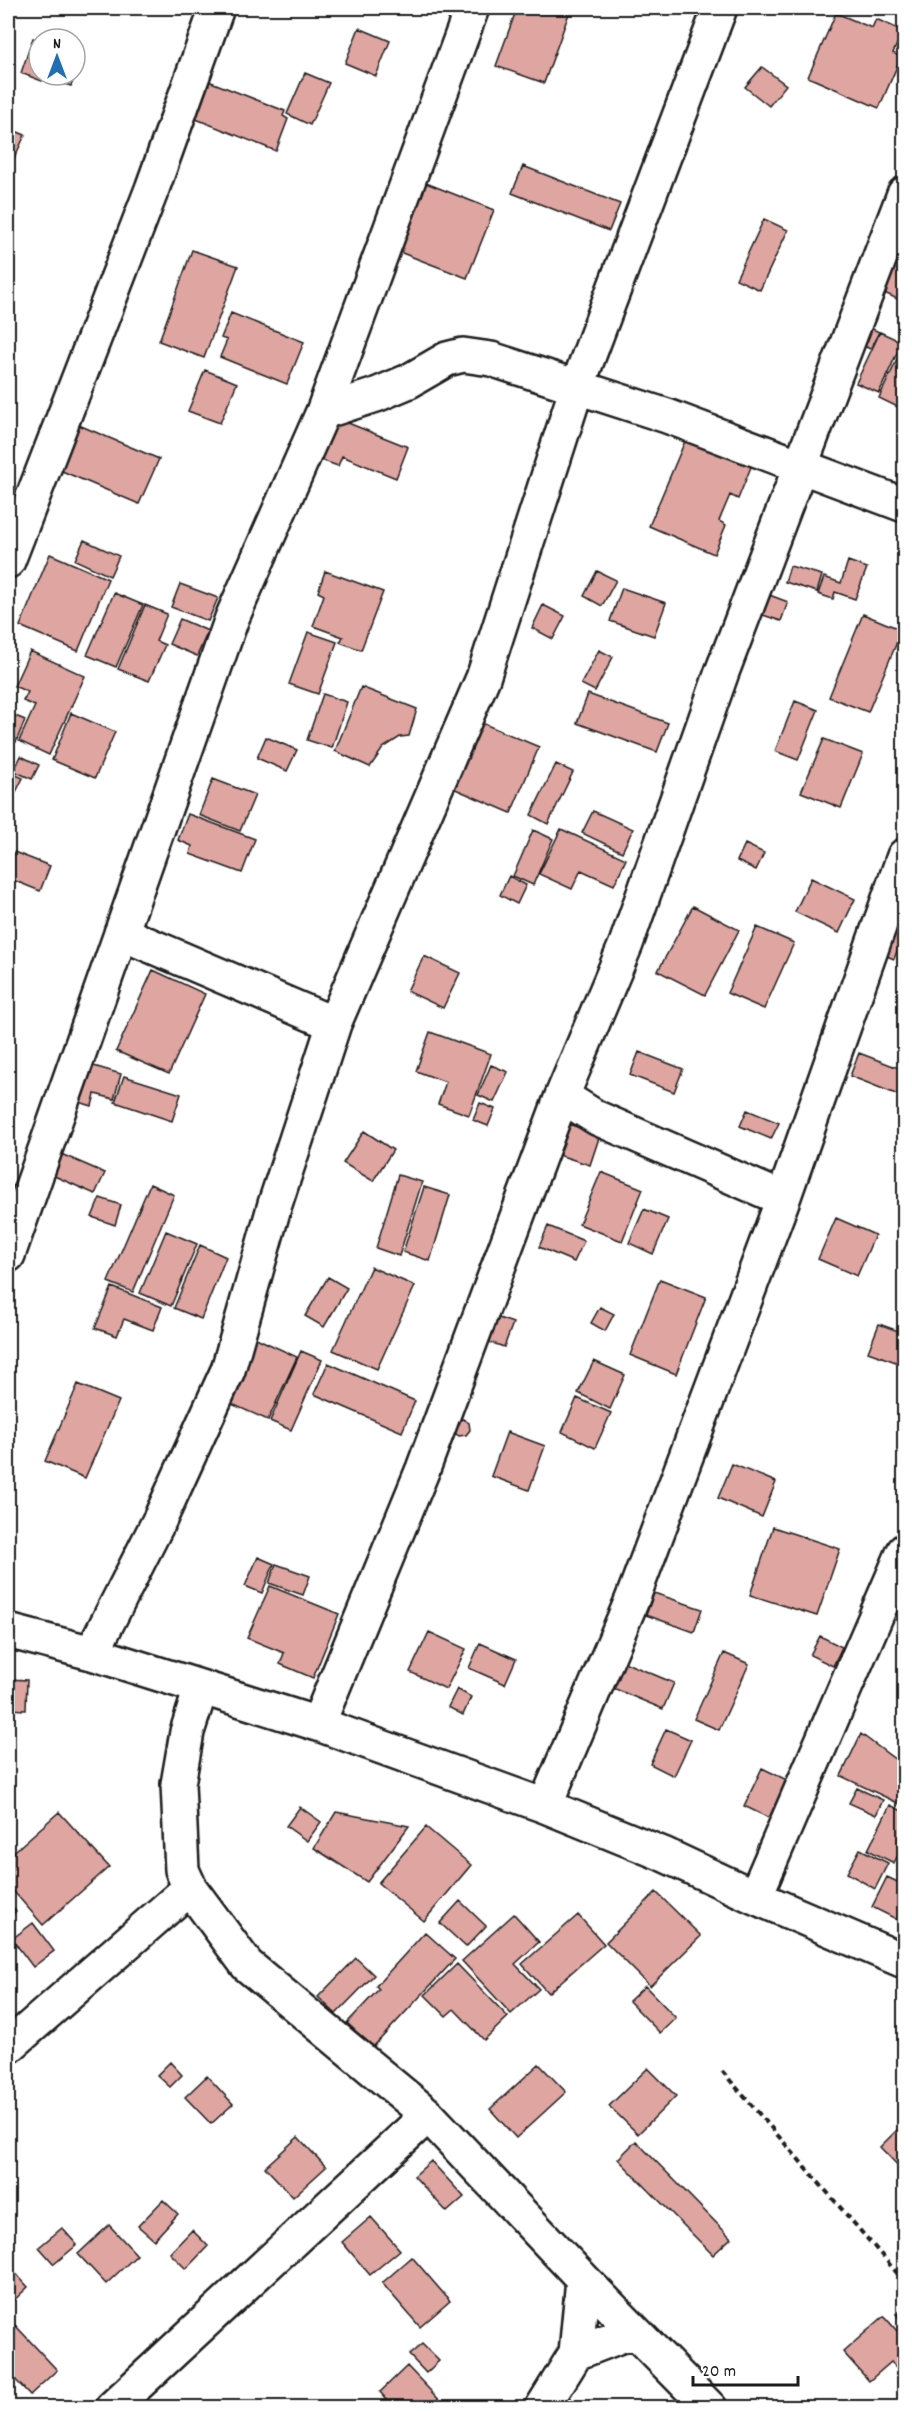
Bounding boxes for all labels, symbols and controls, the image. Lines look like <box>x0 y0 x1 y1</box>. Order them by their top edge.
north arrow <box>27 27 87 87</box>
text: N <box>53 33 61 56</box>
scale bar <box>693 2349 798 2387</box>
text: 20 m <box>702 2360 736 2385</box>

